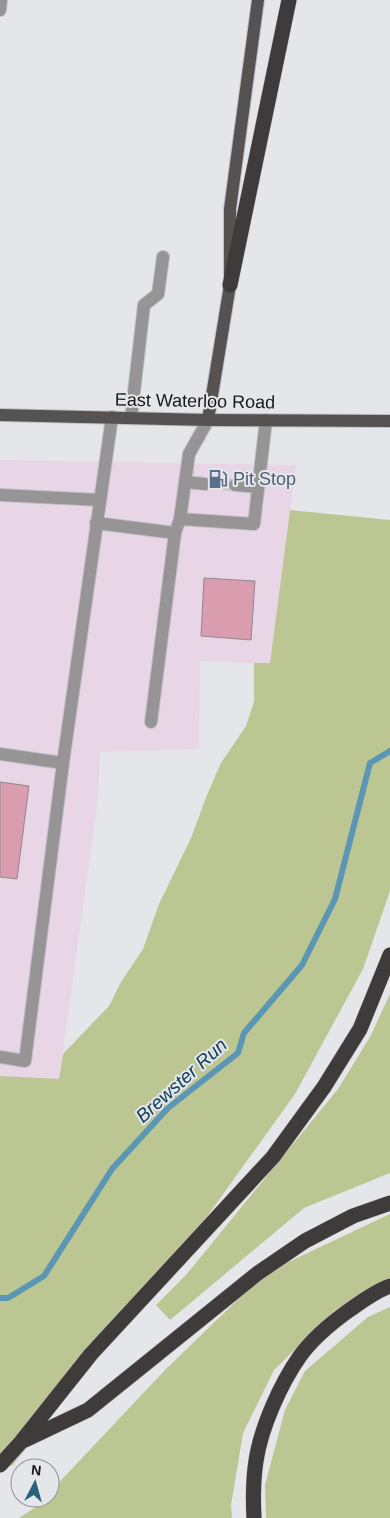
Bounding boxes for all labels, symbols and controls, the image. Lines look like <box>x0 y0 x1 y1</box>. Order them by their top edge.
street label: East Waterloo Road <box>115 390 275 412</box>
fuel station icon: Pit Stop <box>207 468 229 490</box>
place label: Pit Stop <box>233 469 296 489</box>
water label: Brewster Run <box>132 1034 231 1127</box>
north arrow <box>10 1458 60 1508</box>
text: N <box>30 1462 42 1479</box>

